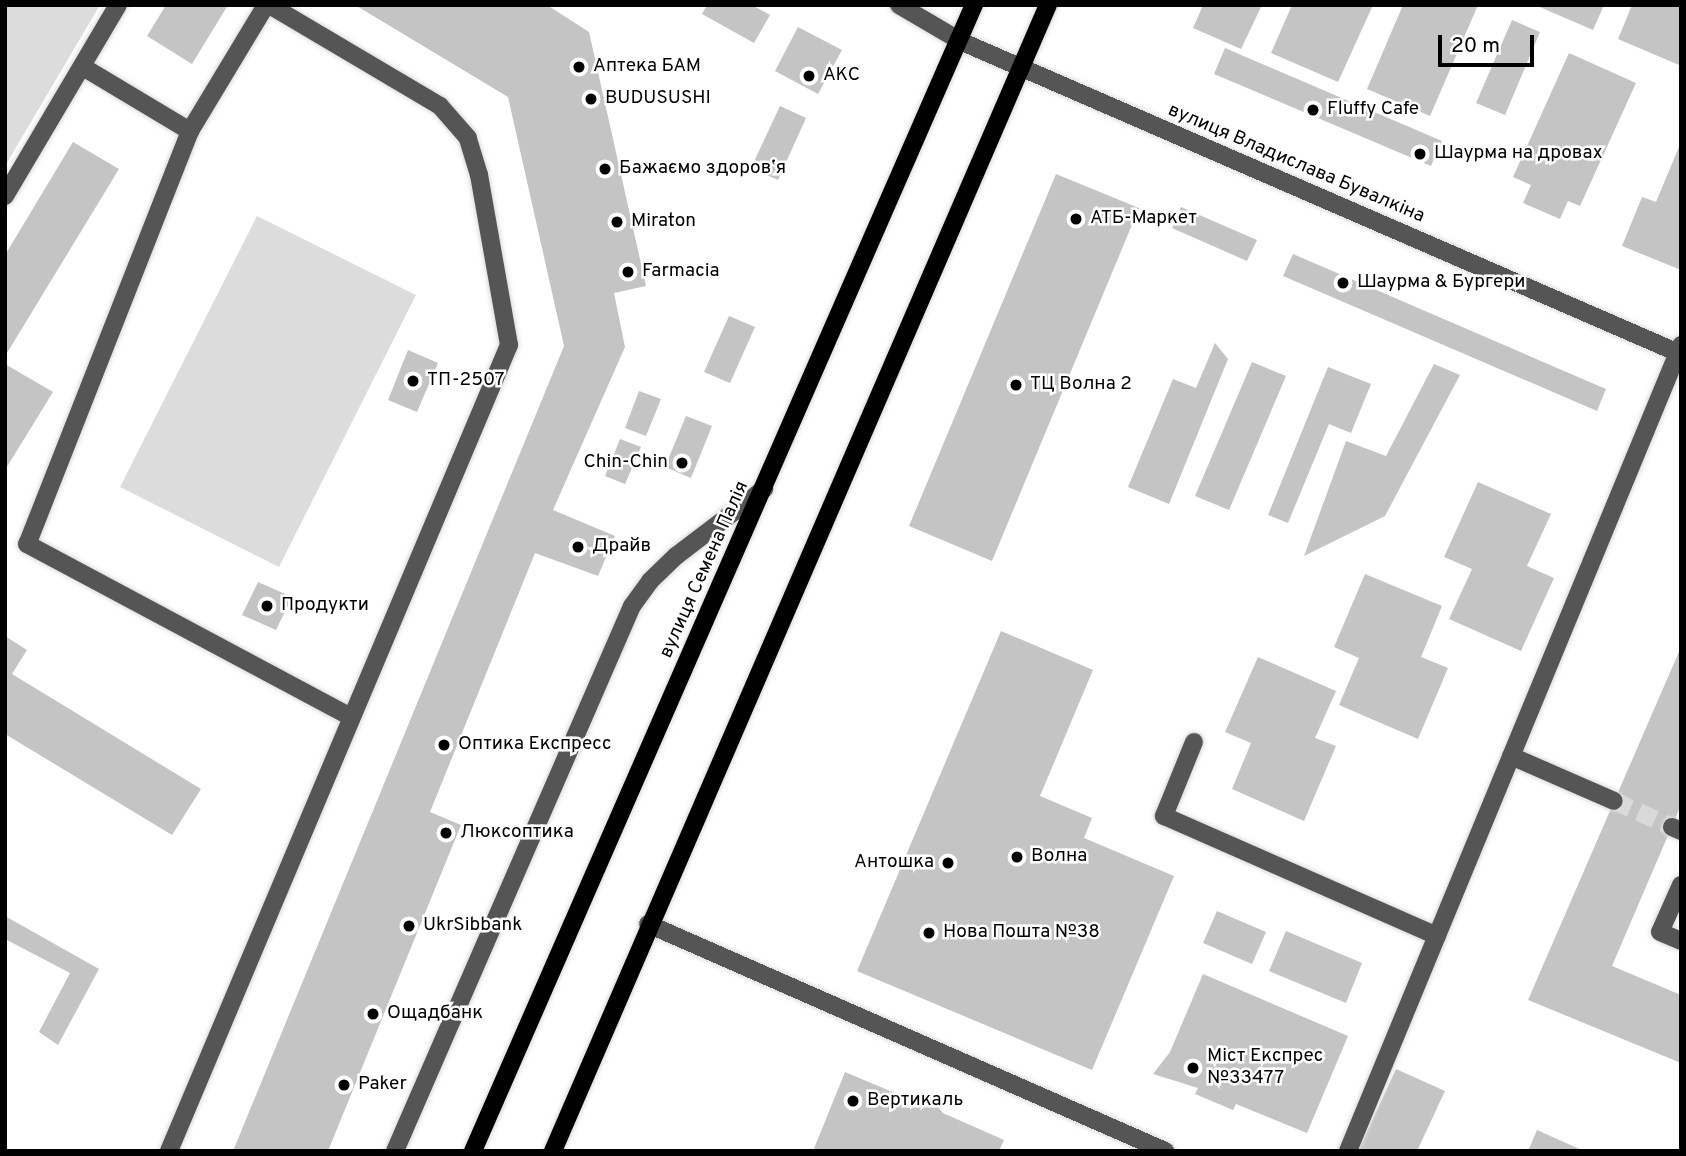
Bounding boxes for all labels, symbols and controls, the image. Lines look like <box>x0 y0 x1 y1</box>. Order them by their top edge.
scale bar <box>1441 21 1537 65</box>
text: 20 m <box>1451 33 1500 60</box>
place label: Аптека БАМ <box>593 56 701 78</box>
marker: Аптека БАМ <box>571 59 587 75</box>
place label: АКС <box>823 65 860 87</box>
marker: АКС <box>801 68 817 84</box>
place label: BUDUSUSHI <box>605 88 711 110</box>
marker: BUDUSUSHI <box>583 91 599 107</box>
street label: вулиця Владислава Бувалкіна <box>1164 99 1428 229</box>
place label: Fluffy Cafe <box>1327 99 1419 121</box>
marker: Fluffy Cafe <box>1305 102 1321 118</box>
place label: Шаурма на дровах <box>1434 143 1603 165</box>
marker: Шаурма на дровах <box>1412 146 1428 162</box>
place label: Бажаємо здоровʼя <box>619 158 786 180</box>
marker: Бажаємо здоровʼя <box>597 161 613 177</box>
place label: АТБ-Маркет <box>1090 208 1197 230</box>
place label: Miraton <box>631 211 696 233</box>
marker: АТБ-Маркет <box>1068 211 1084 227</box>
marker: Miraton <box>609 214 625 230</box>
place label: Farmacia <box>642 261 719 283</box>
marker: Farmacia <box>620 264 636 280</box>
place label: Шаурма & Бургери <box>1357 272 1525 294</box>
marker: Шаурма & Бургери <box>1335 275 1351 291</box>
place label: ТП-2507 <box>427 370 504 392</box>
marker: ТП-2507 <box>405 373 421 389</box>
place label: ТЦ Волна 2 <box>1030 374 1132 396</box>
marker: ТЦ Волна 2 <box>1008 377 1024 393</box>
place label: Chin-Chin <box>583 452 668 474</box>
marker: Chin-Chin <box>674 455 690 471</box>
street label: вулиця Семена Палія <box>656 478 754 662</box>
place label: Драйв <box>592 536 651 558</box>
marker: Драйв <box>570 539 586 555</box>
place label: Продукти <box>281 595 369 617</box>
marker: Продукти <box>259 598 275 614</box>
place label: Оптика Експресс <box>458 734 611 756</box>
marker: Оптика Експресс <box>436 737 452 753</box>
place label: Люксоптика <box>460 822 574 844</box>
marker: Люксоптика <box>438 825 454 841</box>
place label: Волна <box>1031 846 1087 868</box>
marker: Волна <box>1009 849 1025 865</box>
place label: Антошка <box>854 852 934 874</box>
marker: Антошка <box>940 855 956 871</box>
place label: UkrSibbank <box>423 915 522 937</box>
marker: UkrSibbank <box>401 918 417 934</box>
place label: Нова Пошта №38 <box>943 922 1100 944</box>
marker: Нова Пошта №38 <box>921 925 937 941</box>
place label: Ощадбанк <box>387 1003 483 1025</box>
marker: Ощадбанк <box>365 1006 381 1022</box>
place label: Міст Експрес №33477 <box>1207 1046 1323 1090</box>
marker: Міст Експрес №33477 <box>1185 1060 1201 1076</box>
place label: Paker <box>358 1074 407 1096</box>
marker: Paker <box>336 1077 352 1093</box>
place label: Вертикаль <box>867 1090 963 1112</box>
marker: Вертикаль <box>845 1093 861 1109</box>

